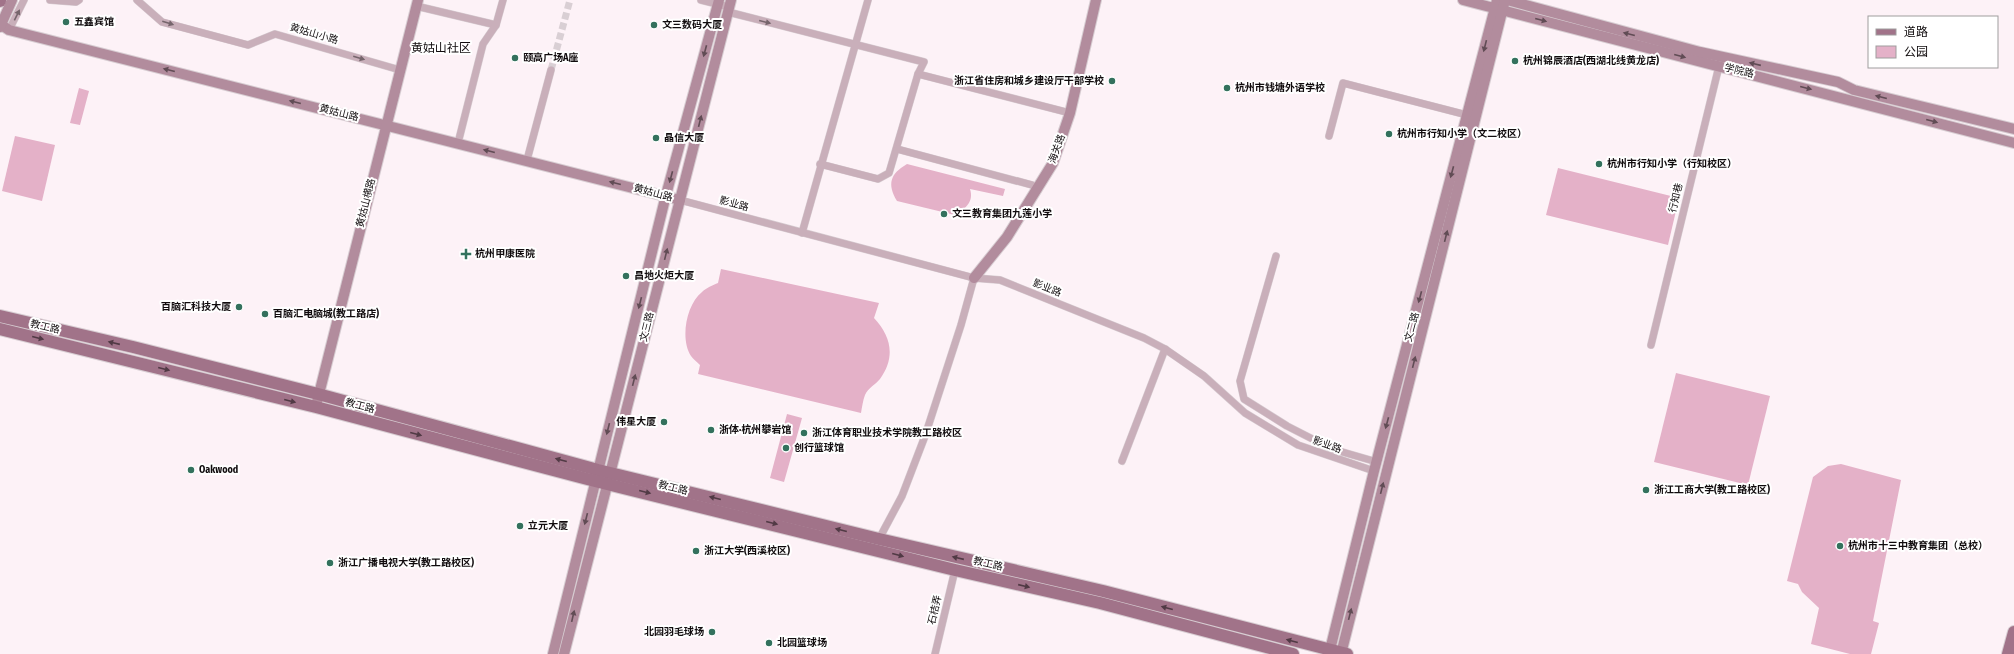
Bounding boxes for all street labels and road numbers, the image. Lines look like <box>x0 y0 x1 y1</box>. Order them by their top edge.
street label: 黄姑山小路 <box>288 21 340 47</box>
street label: 学院路 <box>1723 62 1755 80</box>
street label: 黄姑山路 <box>318 102 360 124</box>
street label: 海关路 <box>1046 133 1068 165</box>
street label: 黄姑山横路 <box>354 177 378 229</box>
street label: 黄姑山路 <box>632 182 674 204</box>
street label: 行知巷 <box>1667 182 1685 214</box>
street label: 影业路 <box>718 194 750 214</box>
street label: 影业路 <box>1031 277 1063 299</box>
street label: 文三路 <box>638 311 656 343</box>
street label: 文二路 <box>1402 311 1422 343</box>
street label: 教工路 <box>29 318 61 336</box>
street label: 教工路 <box>344 396 376 416</box>
street label: 影业路 <box>1311 434 1343 456</box>
street label: 教工路 <box>657 479 689 497</box>
street label: 教工路 <box>972 555 1004 573</box>
street label: 石桔弄 <box>926 594 944 626</box>

